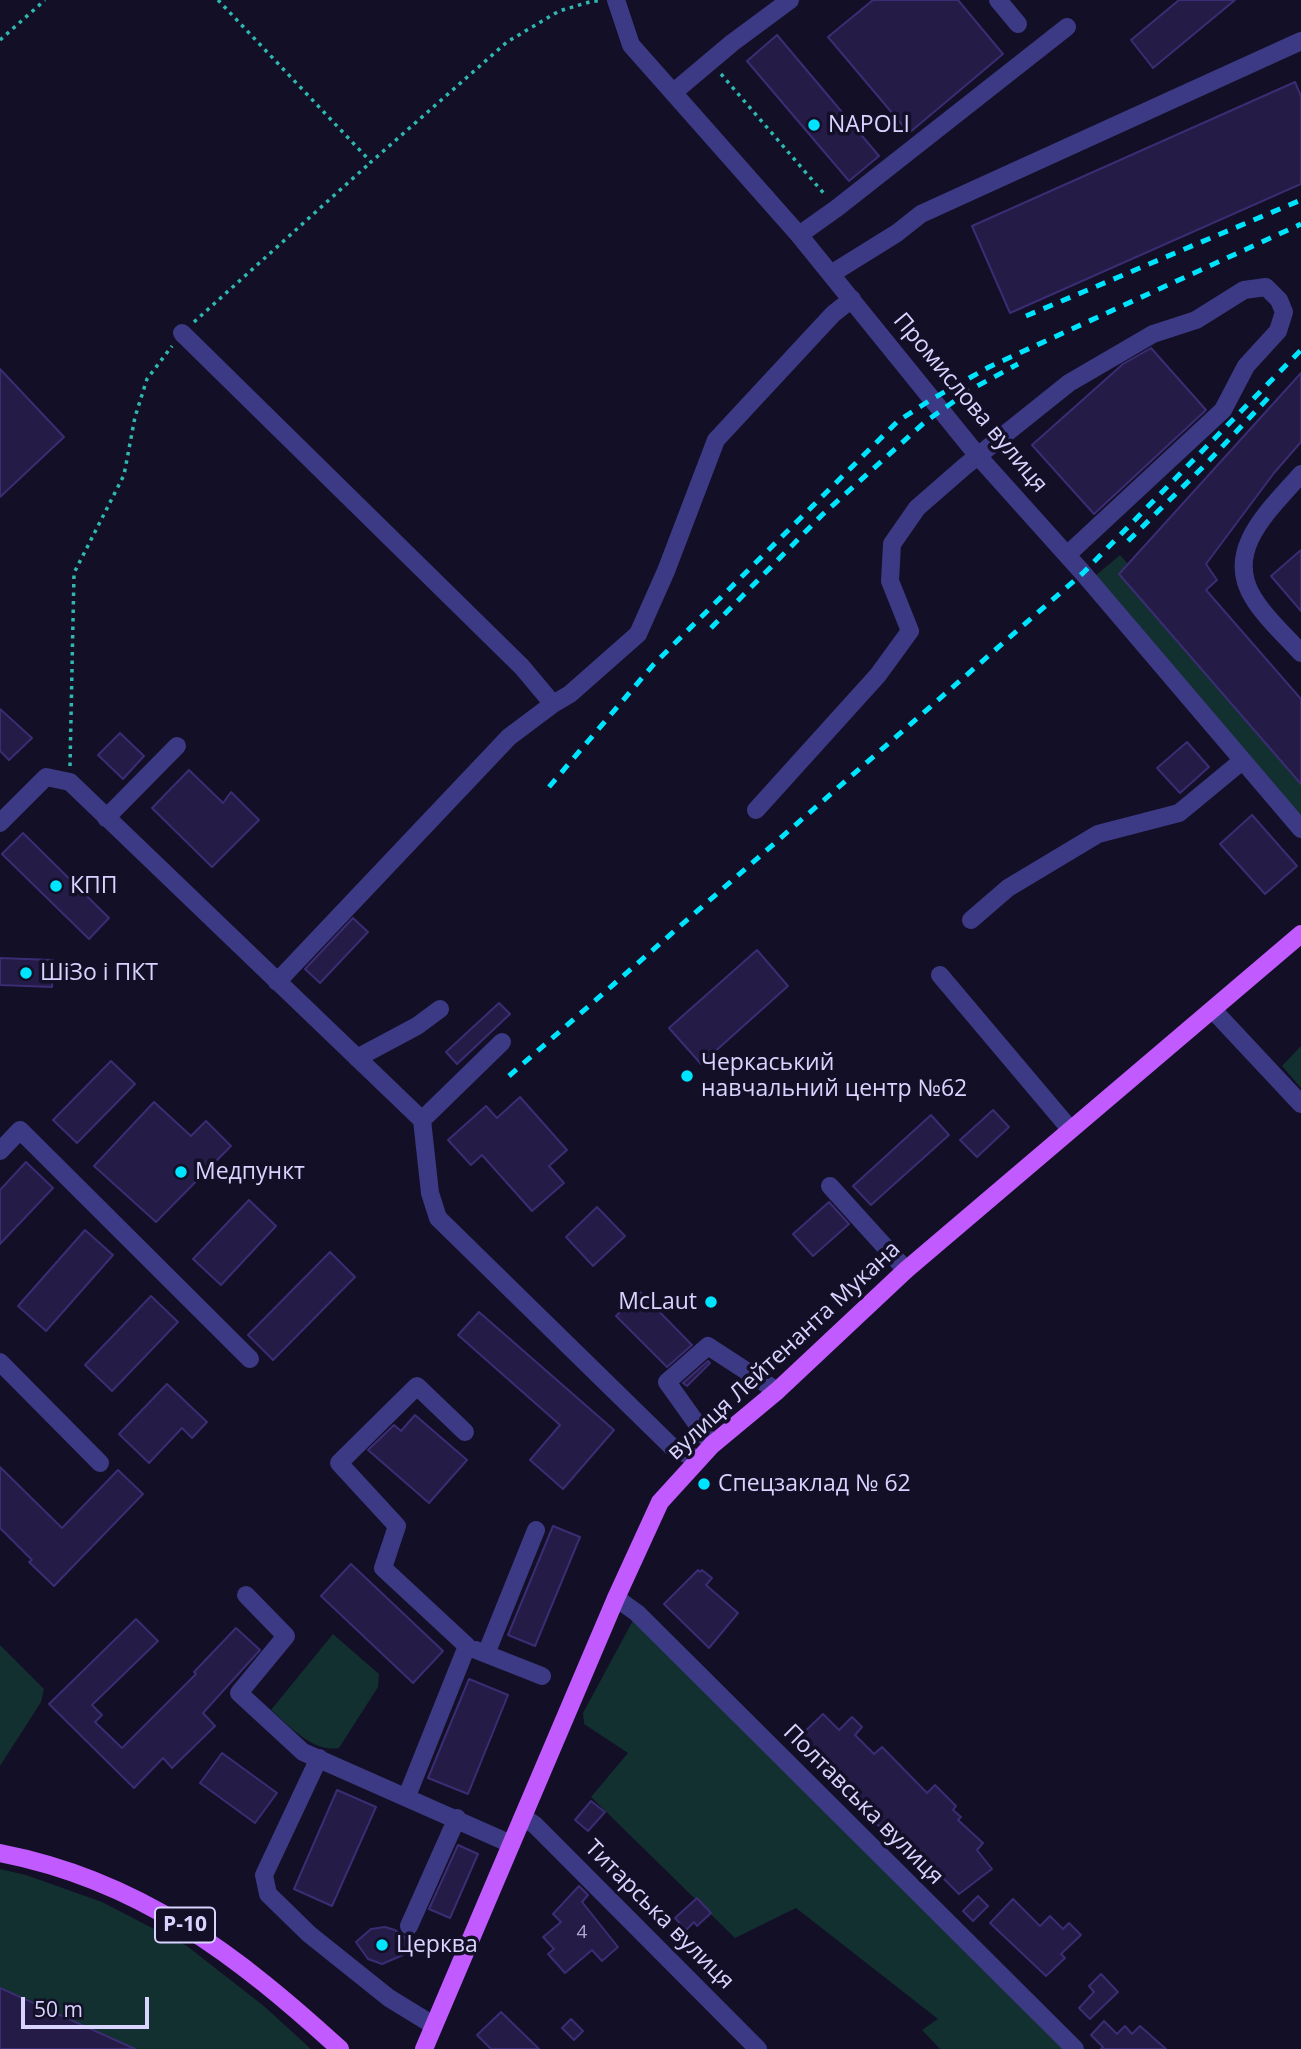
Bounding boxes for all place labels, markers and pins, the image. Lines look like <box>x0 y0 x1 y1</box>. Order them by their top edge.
place label: NAPOLI <box>828 111 910 139</box>
marker: NAPOLI <box>806 117 822 133</box>
place label: КПП <box>70 872 118 900</box>
marker: КПП <box>48 878 64 894</box>
place label: ШіЗо і ПКТ <box>40 959 158 987</box>
marker: ШіЗо і ПКТ <box>18 965 34 981</box>
place label: Черкаський навчальний центр №62 <box>701 1049 967 1103</box>
marker: Черкаський навчальний центр №62 <box>679 1068 695 1084</box>
place label: Медпункт <box>195 1158 305 1186</box>
marker: Медпункт <box>173 1164 189 1180</box>
place label: McLaut <box>618 1288 697 1316</box>
marker: McLaut <box>703 1294 719 1310</box>
place label: Спецзаклад № 62 <box>718 1470 911 1498</box>
marker: Спецзаклад № 62 <box>696 1476 712 1492</box>
place label: Церква <box>396 1931 478 1959</box>
marker: Церква <box>374 1937 390 1953</box>

